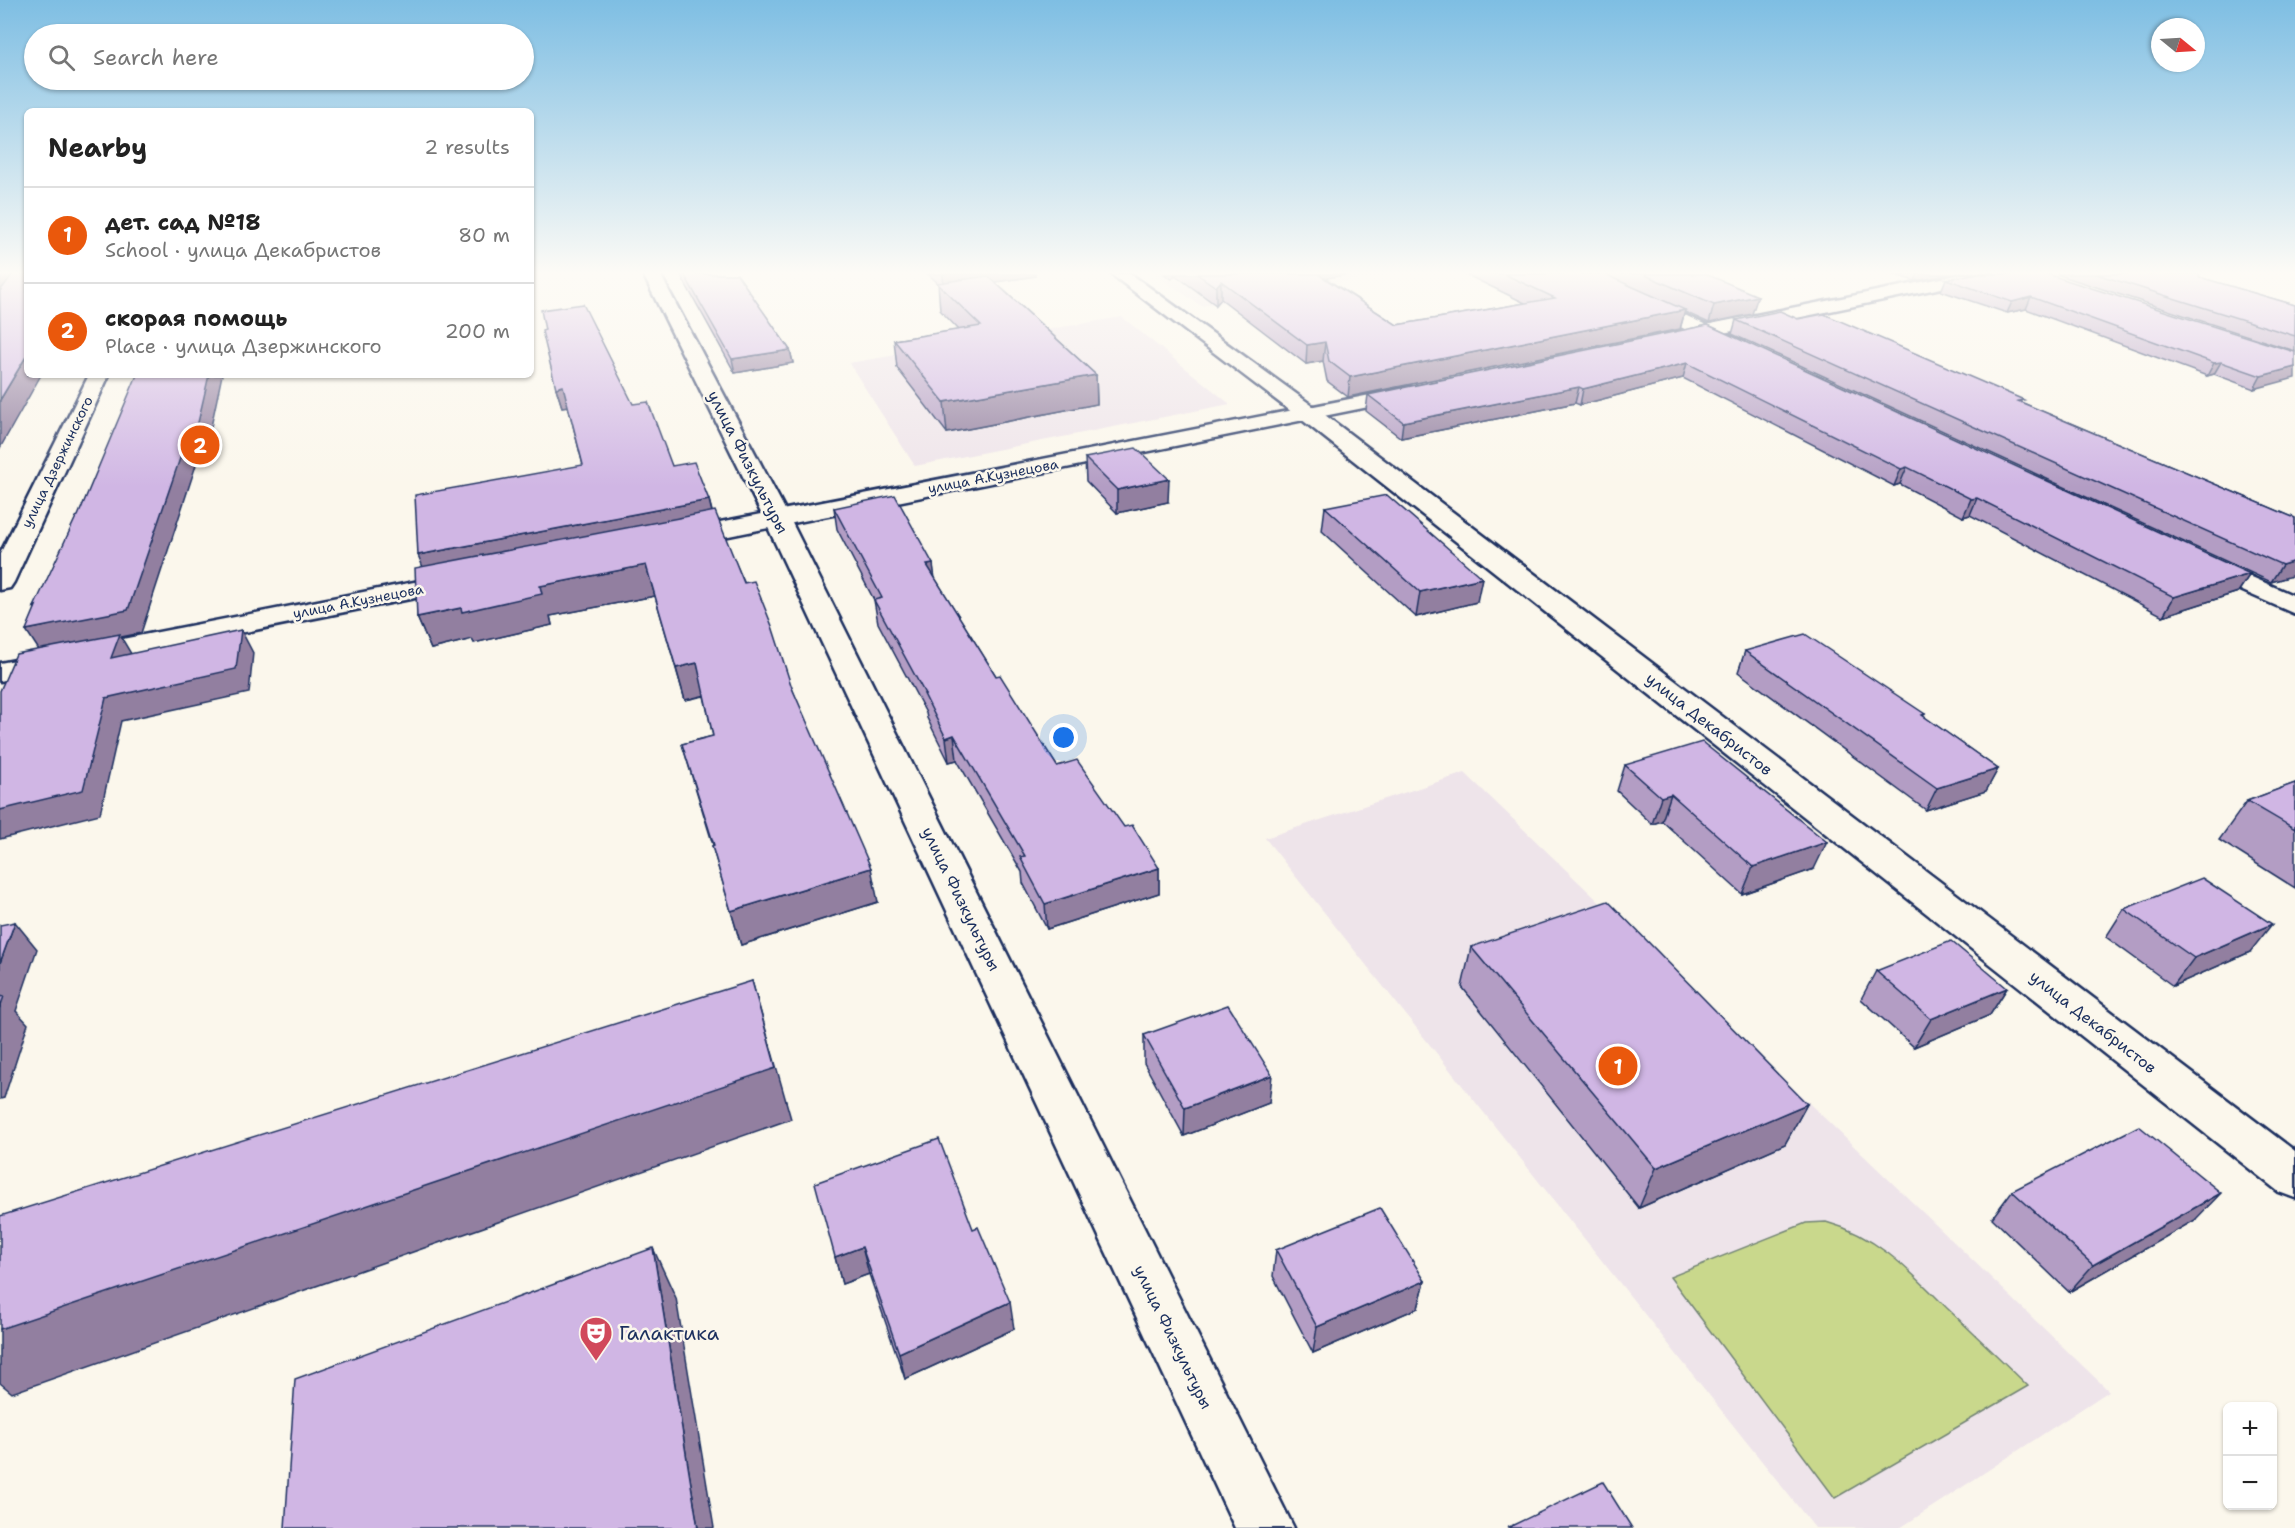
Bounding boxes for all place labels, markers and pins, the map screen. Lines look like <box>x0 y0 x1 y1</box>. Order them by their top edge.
pin: 2 <box>180 422 220 468</box>
pin: 1 <box>1598 1044 1638 1088</box>
theatre icon: Галактика <box>578 1315 614 1362</box>
place label: Галактика <box>619 1320 720 1346</box>

